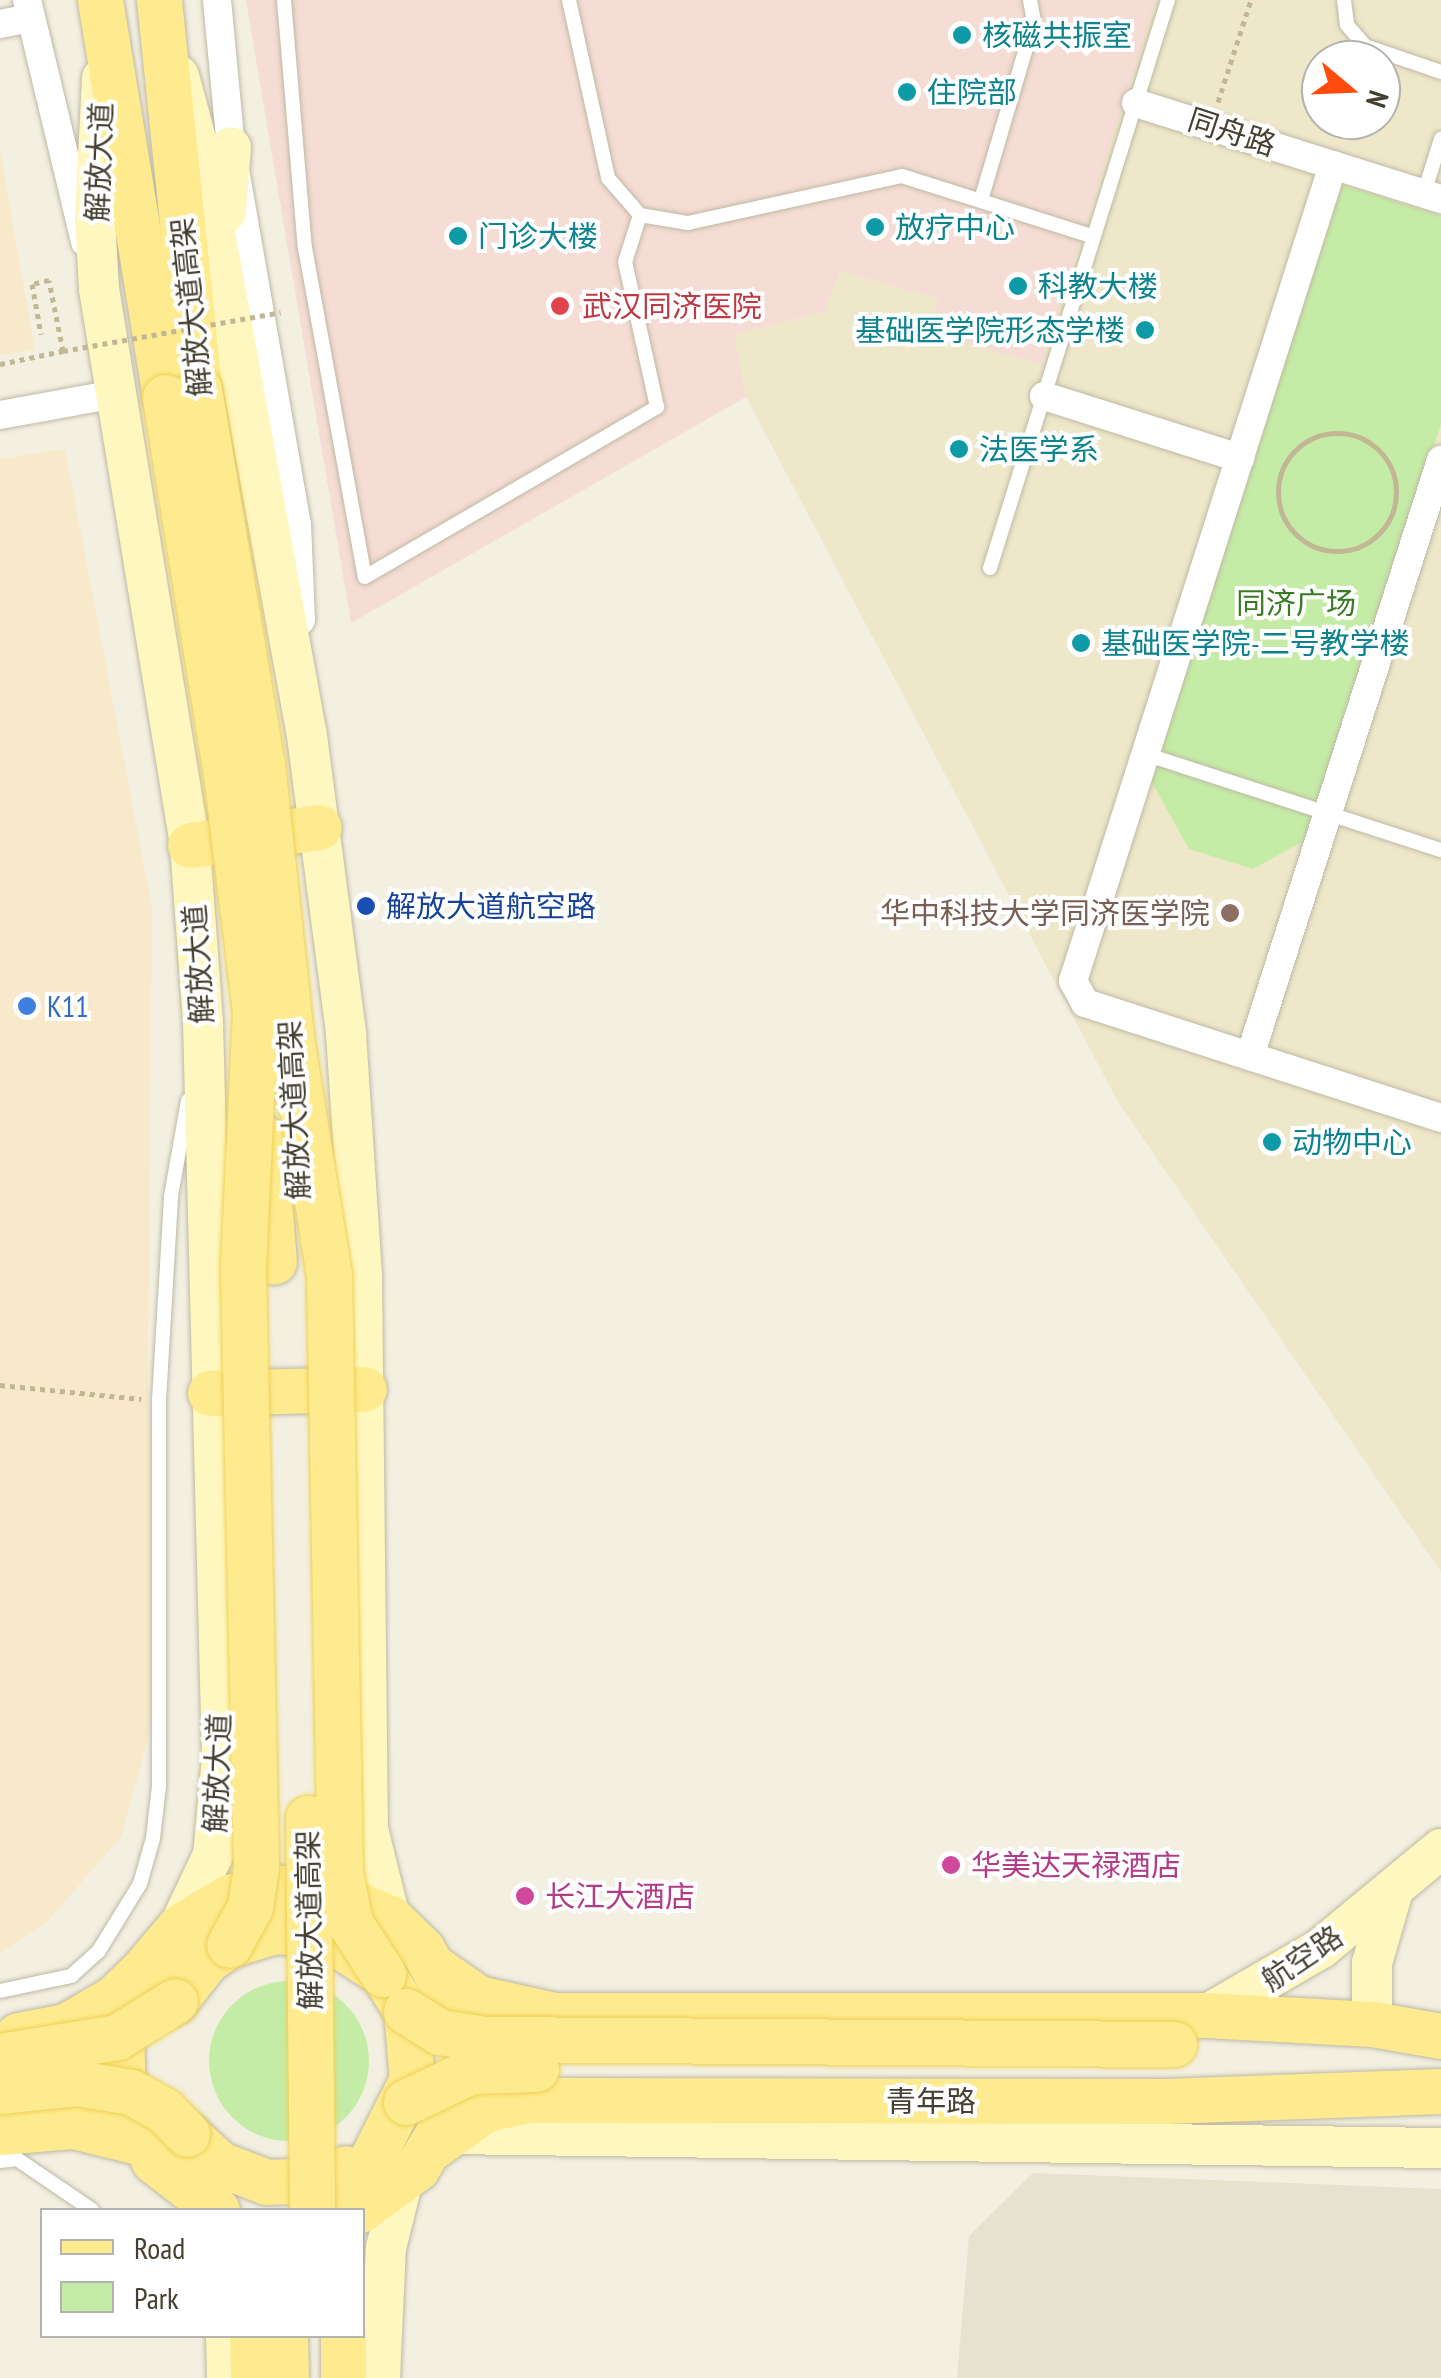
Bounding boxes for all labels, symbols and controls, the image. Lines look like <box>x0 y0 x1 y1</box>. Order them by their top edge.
place label: 核磁共振室 <box>982 17 1132 53</box>
marker: 核磁共振室 <box>951 24 973 46</box>
north arrow <box>1301 40 1401 140</box>
place label: 住院部 <box>927 74 1017 110</box>
marker: 住院部 <box>896 81 918 103</box>
text: N <box>1358 86 1398 112</box>
street label: 解放大道 <box>79 101 119 223</box>
street label: 同舟路 <box>1184 101 1280 163</box>
place label: 放疗中心 <box>895 209 1015 245</box>
street label: 解放大道高架 <box>164 216 218 398</box>
marker: 放疗中心 <box>864 216 886 238</box>
place label: 门诊大楼 <box>478 218 598 254</box>
marker: 门诊大楼 <box>447 225 469 247</box>
place label: 科教大楼 <box>1038 268 1158 304</box>
marker: 科教大楼 <box>1007 275 1029 297</box>
place label: 武汉同济医院 <box>582 288 762 324</box>
marker: 武汉同济医院 <box>547 293 573 319</box>
place label: 基础医学院形态学楼 <box>855 312 1125 348</box>
marker: 基础医学院形态学楼 <box>1134 319 1156 341</box>
place label: 法医学系 <box>979 431 1099 467</box>
marker: 法医学系 <box>948 438 970 460</box>
park label: 同济广场 <box>1236 585 1356 621</box>
place label: 基础医学院-二号教学楼 <box>1101 625 1410 661</box>
marker: 基础医学院-二号教学楼 <box>1070 632 1092 654</box>
place label: 解放大道航空路 <box>386 888 596 924</box>
marker: 解放大道航空路 <box>355 895 377 917</box>
place label: 华中科技大学同济医学院 <box>880 895 1210 931</box>
marker: 华中科技大学同济医学院 <box>1219 902 1241 924</box>
street label: 解放大道 <box>176 903 220 1025</box>
place label: K11 <box>47 988 89 1024</box>
marker: K11 <box>16 995 38 1017</box>
street label: 解放大道高架 <box>271 1019 317 1201</box>
place label: 动物中心 <box>1292 1124 1412 1160</box>
marker: 动物中心 <box>1261 1131 1283 1153</box>
street label: 解放大道 <box>197 1712 237 1834</box>
street label: 解放大道高架 <box>289 1830 329 2010</box>
place label: 华美达天禄酒店 <box>971 1847 1181 1883</box>
marker: 华美达天禄酒店 <box>940 1854 962 1876</box>
place label: 长江大酒店 <box>545 1878 695 1914</box>
marker: 长江大酒店 <box>514 1885 536 1907</box>
street label: 航空路 <box>1255 1918 1349 1998</box>
street label: 青年路 <box>886 2083 976 2119</box>
legend <box>40 2208 365 2338</box>
text: Road <box>134 2228 185 2267</box>
text: Park <box>134 2278 179 2317</box>

